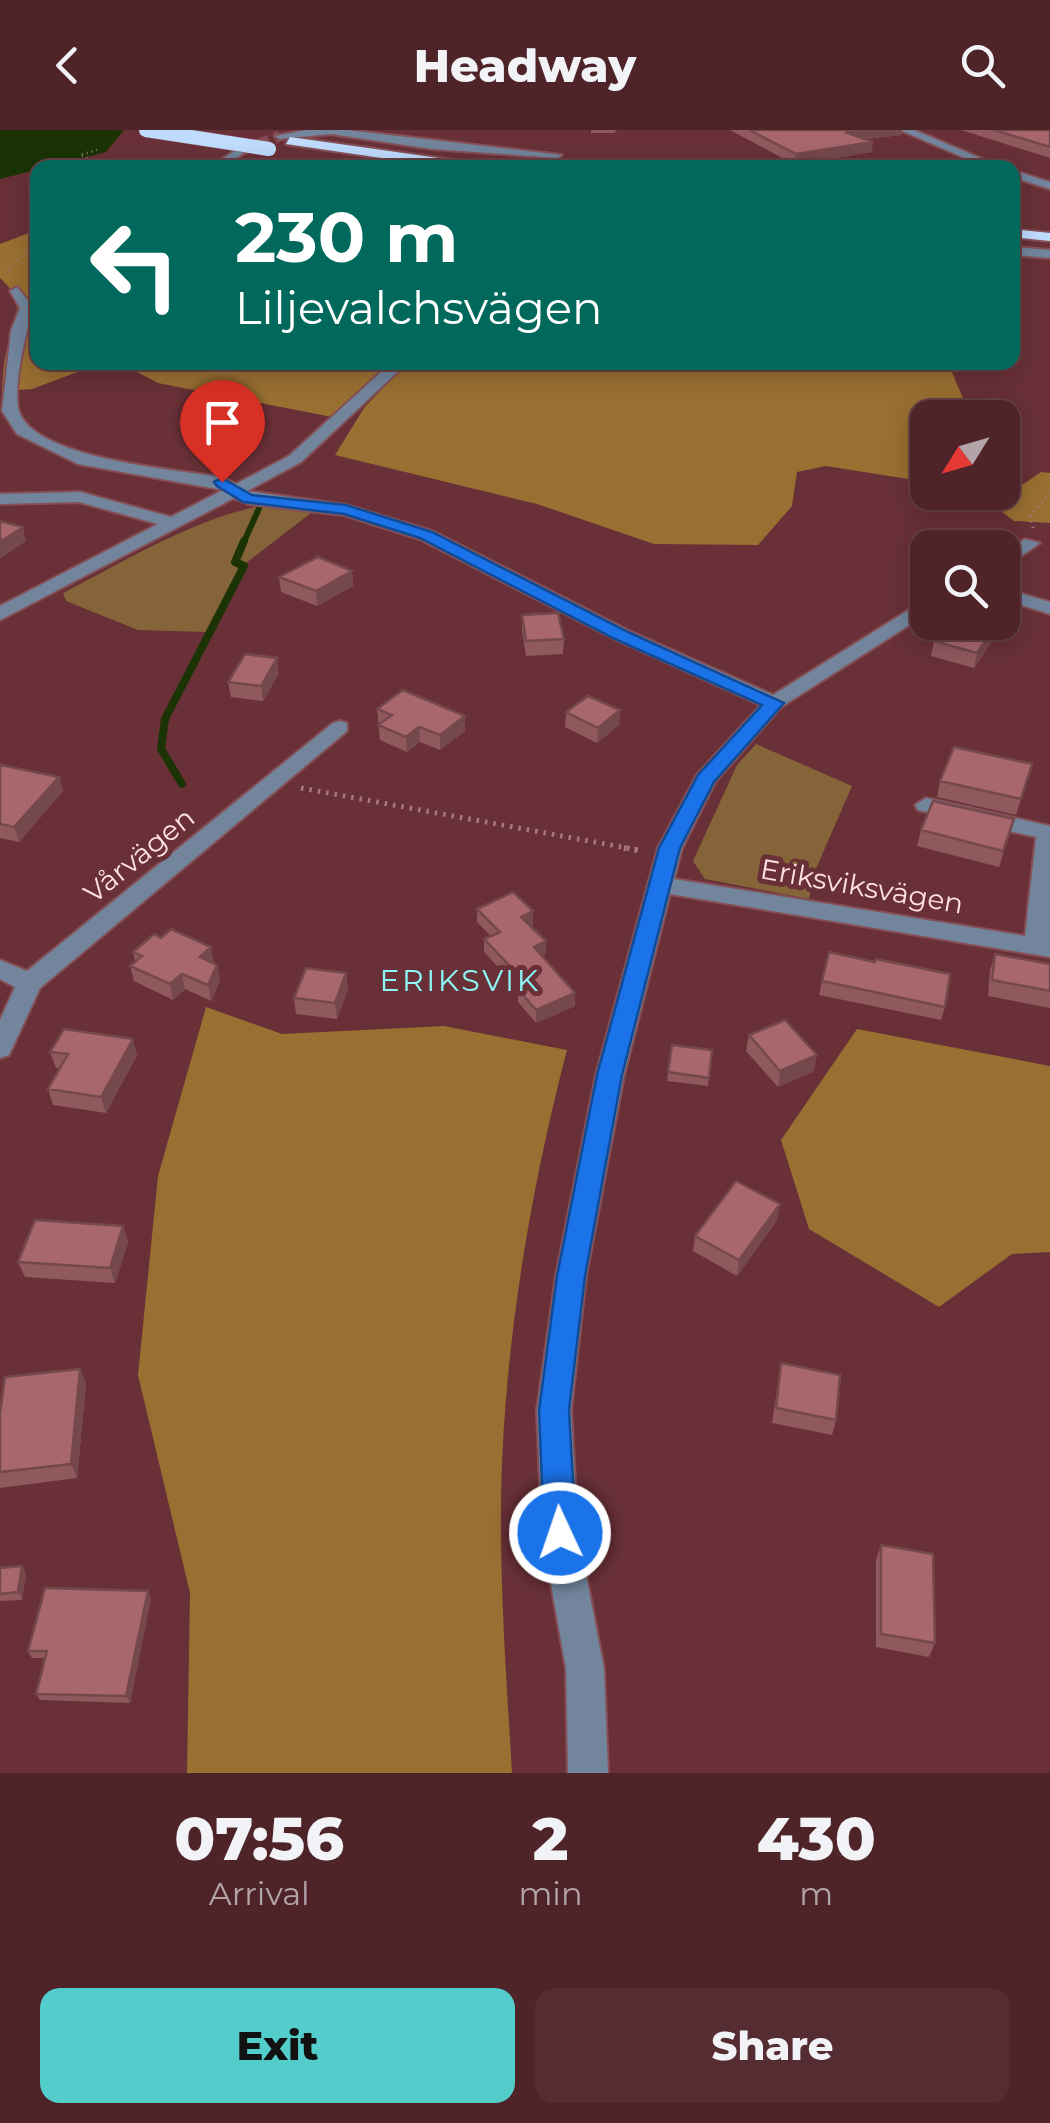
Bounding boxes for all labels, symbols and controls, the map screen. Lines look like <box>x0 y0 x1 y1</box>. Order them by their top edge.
icon: back <box>40 38 95 93</box>
text: Headway <box>414 38 636 93</box>
icon: search <box>955 38 1010 93</box>
text: 230 m <box>235 194 459 280</box>
icon: left <box>70 200 200 330</box>
text: Liljevalchsvägen <box>235 280 602 335</box>
pin <box>180 380 265 483</box>
icon: arrive <box>195 395 250 450</box>
north arrow <box>910 400 1020 510</box>
map controls <box>910 400 1020 640</box>
button: search <box>910 530 1020 640</box>
street label: Vårvägen <box>77 800 201 910</box>
street label: Eriksviksvägen <box>758 851 966 921</box>
district label: ERIKSVIK <box>379 962 541 999</box>
position arrow <box>508 1481 612 1585</box>
text: 07:56 <box>174 1802 344 1875</box>
text: 2 <box>533 1802 568 1875</box>
text: 430 <box>757 1802 876 1875</box>
text: Arrival <box>209 1874 310 1913</box>
text: min <box>518 1874 583 1913</box>
text: m <box>799 1874 833 1913</box>
button: Exit <box>40 1988 515 2103</box>
button: Share <box>535 1988 1010 2103</box>

